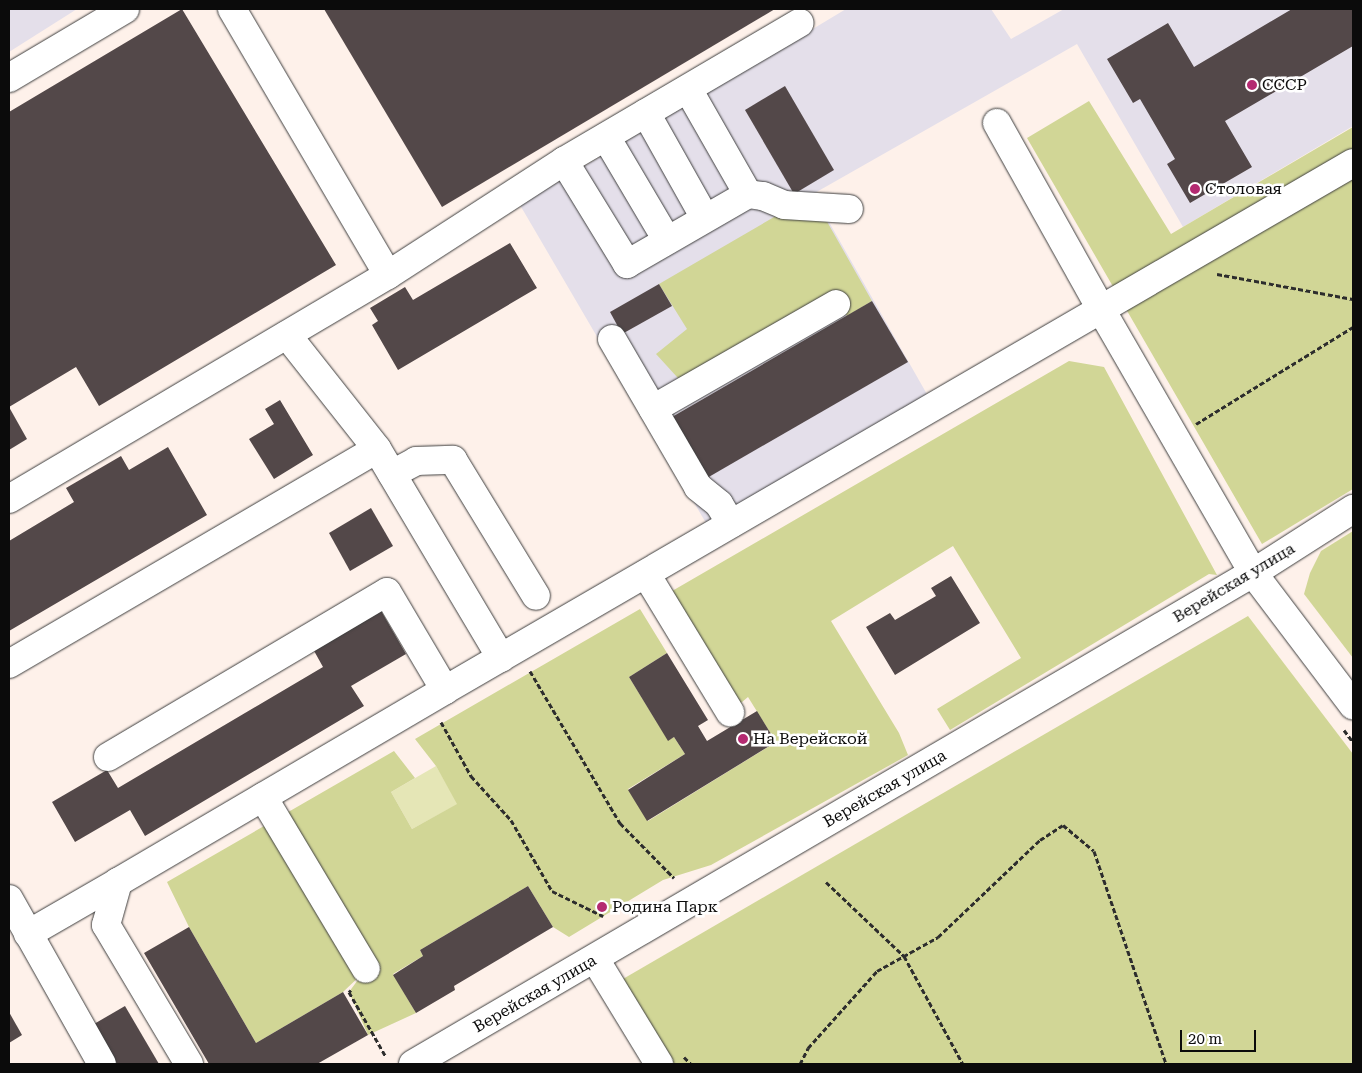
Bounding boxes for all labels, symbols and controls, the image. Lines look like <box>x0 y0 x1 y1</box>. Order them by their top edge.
place label: СССР <box>1262 75 1307 95</box>
marker: СССР <box>1246 79 1258 91</box>
place label: Столовая <box>1205 179 1282 199</box>
marker: Столовая <box>1189 183 1201 195</box>
street label: Верейская улица <box>1170 539 1298 627</box>
place label: На Верейской <box>753 729 868 749</box>
marker: На Верейской <box>737 733 749 745</box>
street label: Верейская улица <box>820 746 950 832</box>
place label: Родина Парк <box>612 897 718 917</box>
marker: Родина Парк <box>596 901 608 913</box>
street label: Верейская улица <box>470 951 600 1037</box>
scale bar <box>1182 1020 1258 1052</box>
text: 20 m <box>1188 1030 1222 1048</box>

